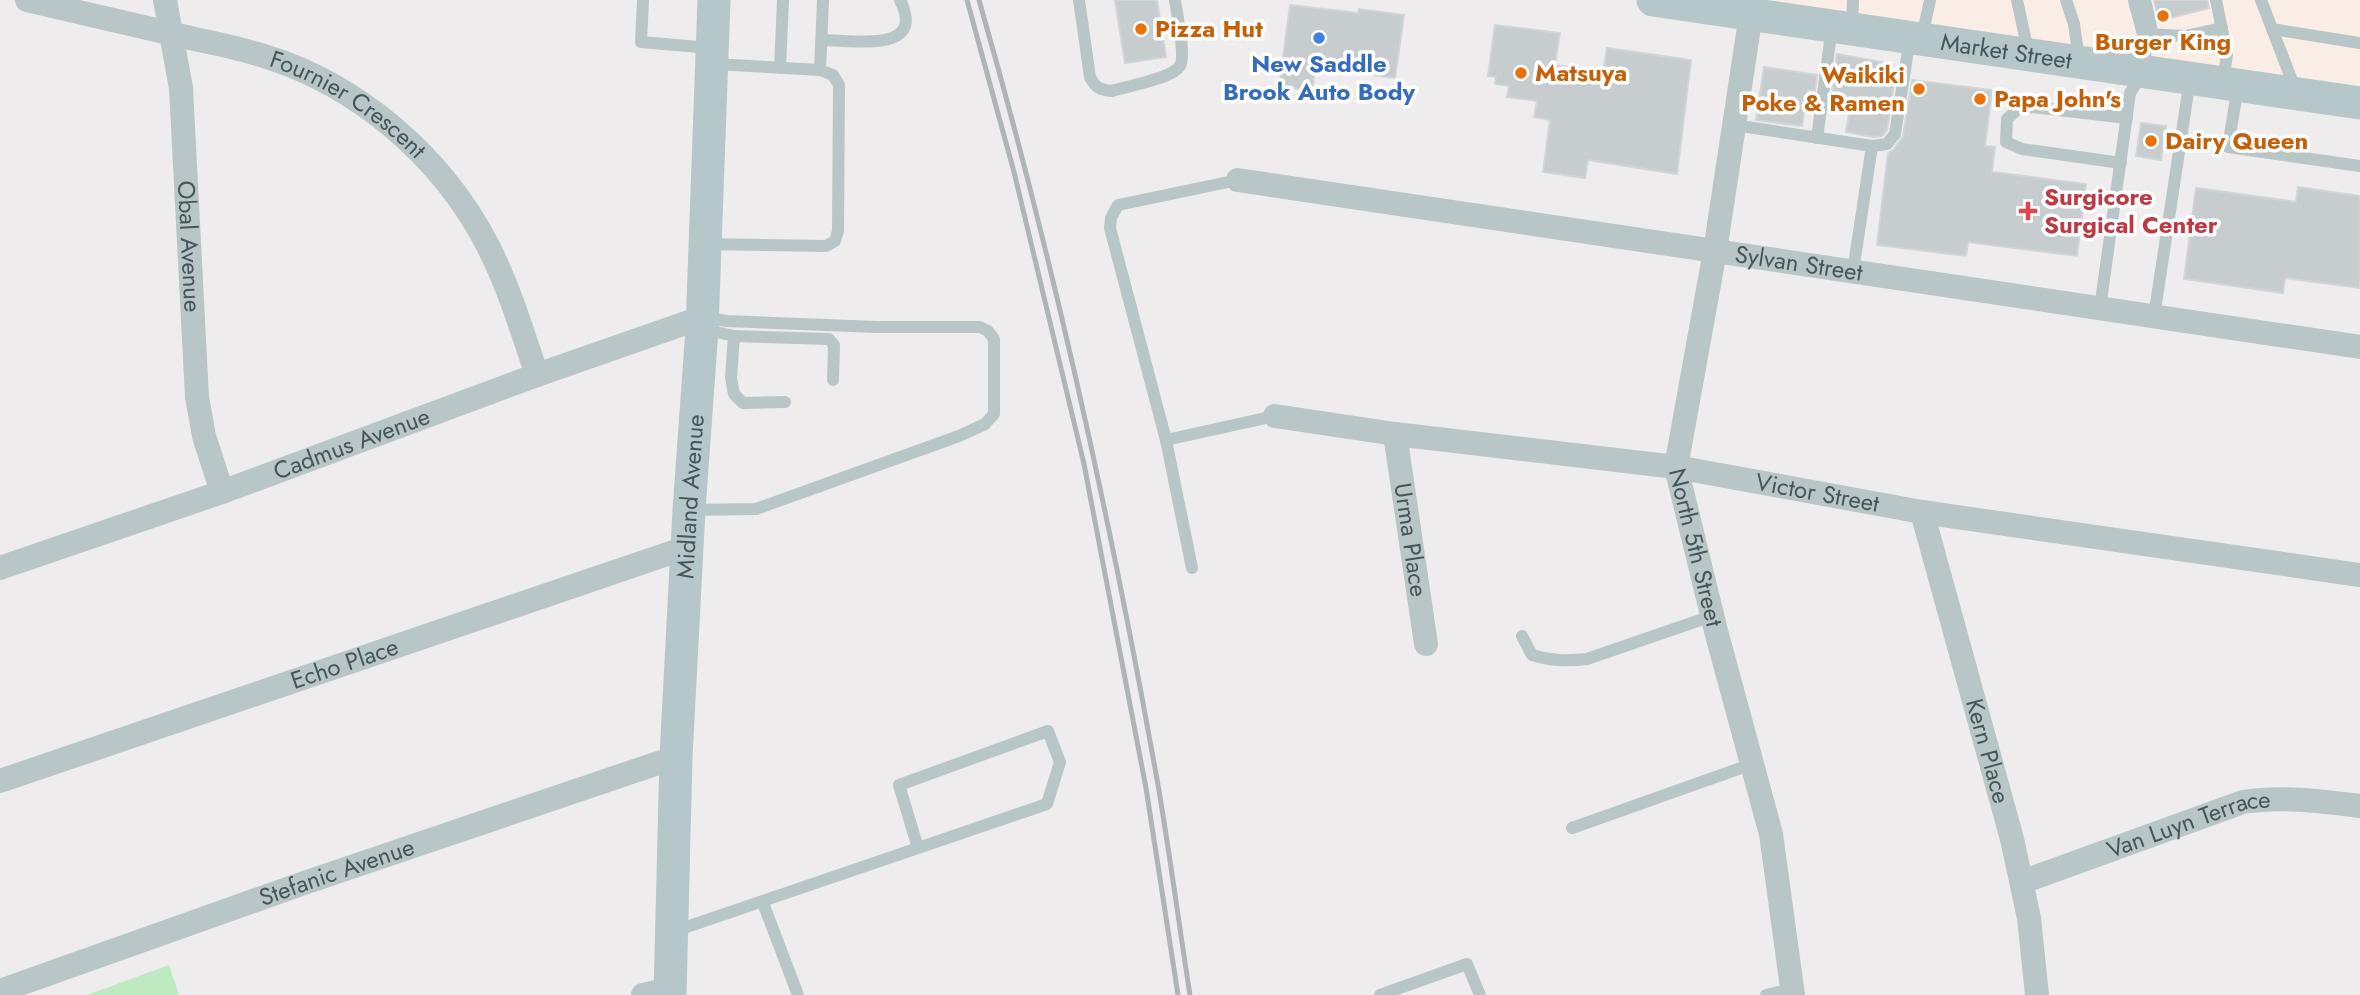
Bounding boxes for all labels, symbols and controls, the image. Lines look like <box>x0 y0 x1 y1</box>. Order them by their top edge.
marker: Burger King <box>2155 8 2171 24</box>
place label: Pizza Hut <box>1155 11 1263 46</box>
marker: Pizza Hut <box>1133 21 1149 37</box>
street label: Market Street <box>1938 24 2074 78</box>
place label: Burger King <box>2095 24 2231 59</box>
marker: New Saddle Brook Auto Body <box>1311 30 1327 46</box>
street label: Fournier Crescent <box>265 41 435 166</box>
place label: New Saddle Brook Auto Body <box>1223 46 1416 109</box>
place label: Matsuya <box>1535 55 1627 90</box>
place label: Waikiki Poke & Ramen <box>1741 57 1905 120</box>
marker: Matsuya <box>1513 65 1529 81</box>
marker: Waikiki Poke & Ramen <box>1911 81 1927 97</box>
place label: Papa John's <box>1994 81 2121 116</box>
marker: Papa John's <box>1972 91 1988 107</box>
place label: Dairy Queen <box>2165 123 2308 158</box>
marker: Dairy Queen <box>2143 133 2159 149</box>
place label: Surgicore Surgical Center <box>2044 179 2218 242</box>
street label: Obal Avenue <box>169 180 211 313</box>
marker: Surgicore Surgical Center <box>2018 201 2038 221</box>
street label: Sylvan Street <box>1733 236 1865 290</box>
street label: Cadmus Avenue <box>268 398 435 488</box>
street label: Midland Avenue <box>667 413 713 580</box>
street label: North 5th Street <box>1660 464 1732 630</box>
street label: Victor Street <box>1753 464 1882 521</box>
street label: Urma Place <box>1385 480 1437 599</box>
street label: Echo Place <box>286 629 403 698</box>
street label: Kern Place <box>1957 695 2019 807</box>
street label: Van Luyn Terrace <box>2102 781 2271 867</box>
street label: Stefanic Avenue <box>254 829 419 915</box>

